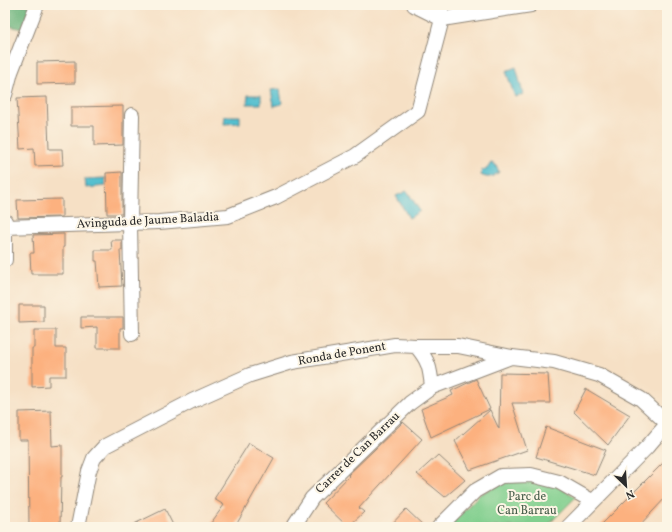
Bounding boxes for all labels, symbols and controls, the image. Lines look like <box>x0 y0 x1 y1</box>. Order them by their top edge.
street label: Avinguda de Jaume Baladia <box>76 209 220 233</box>
street label: Ronda de Ponent <box>297 338 387 370</box>
street label: Carrer de Can Barrau <box>312 408 404 497</box>
north arrow <box>606 466 646 506</box>
text: N <box>623 485 636 502</box>
park label: Parc de Can Barrau <box>497 489 557 519</box>

